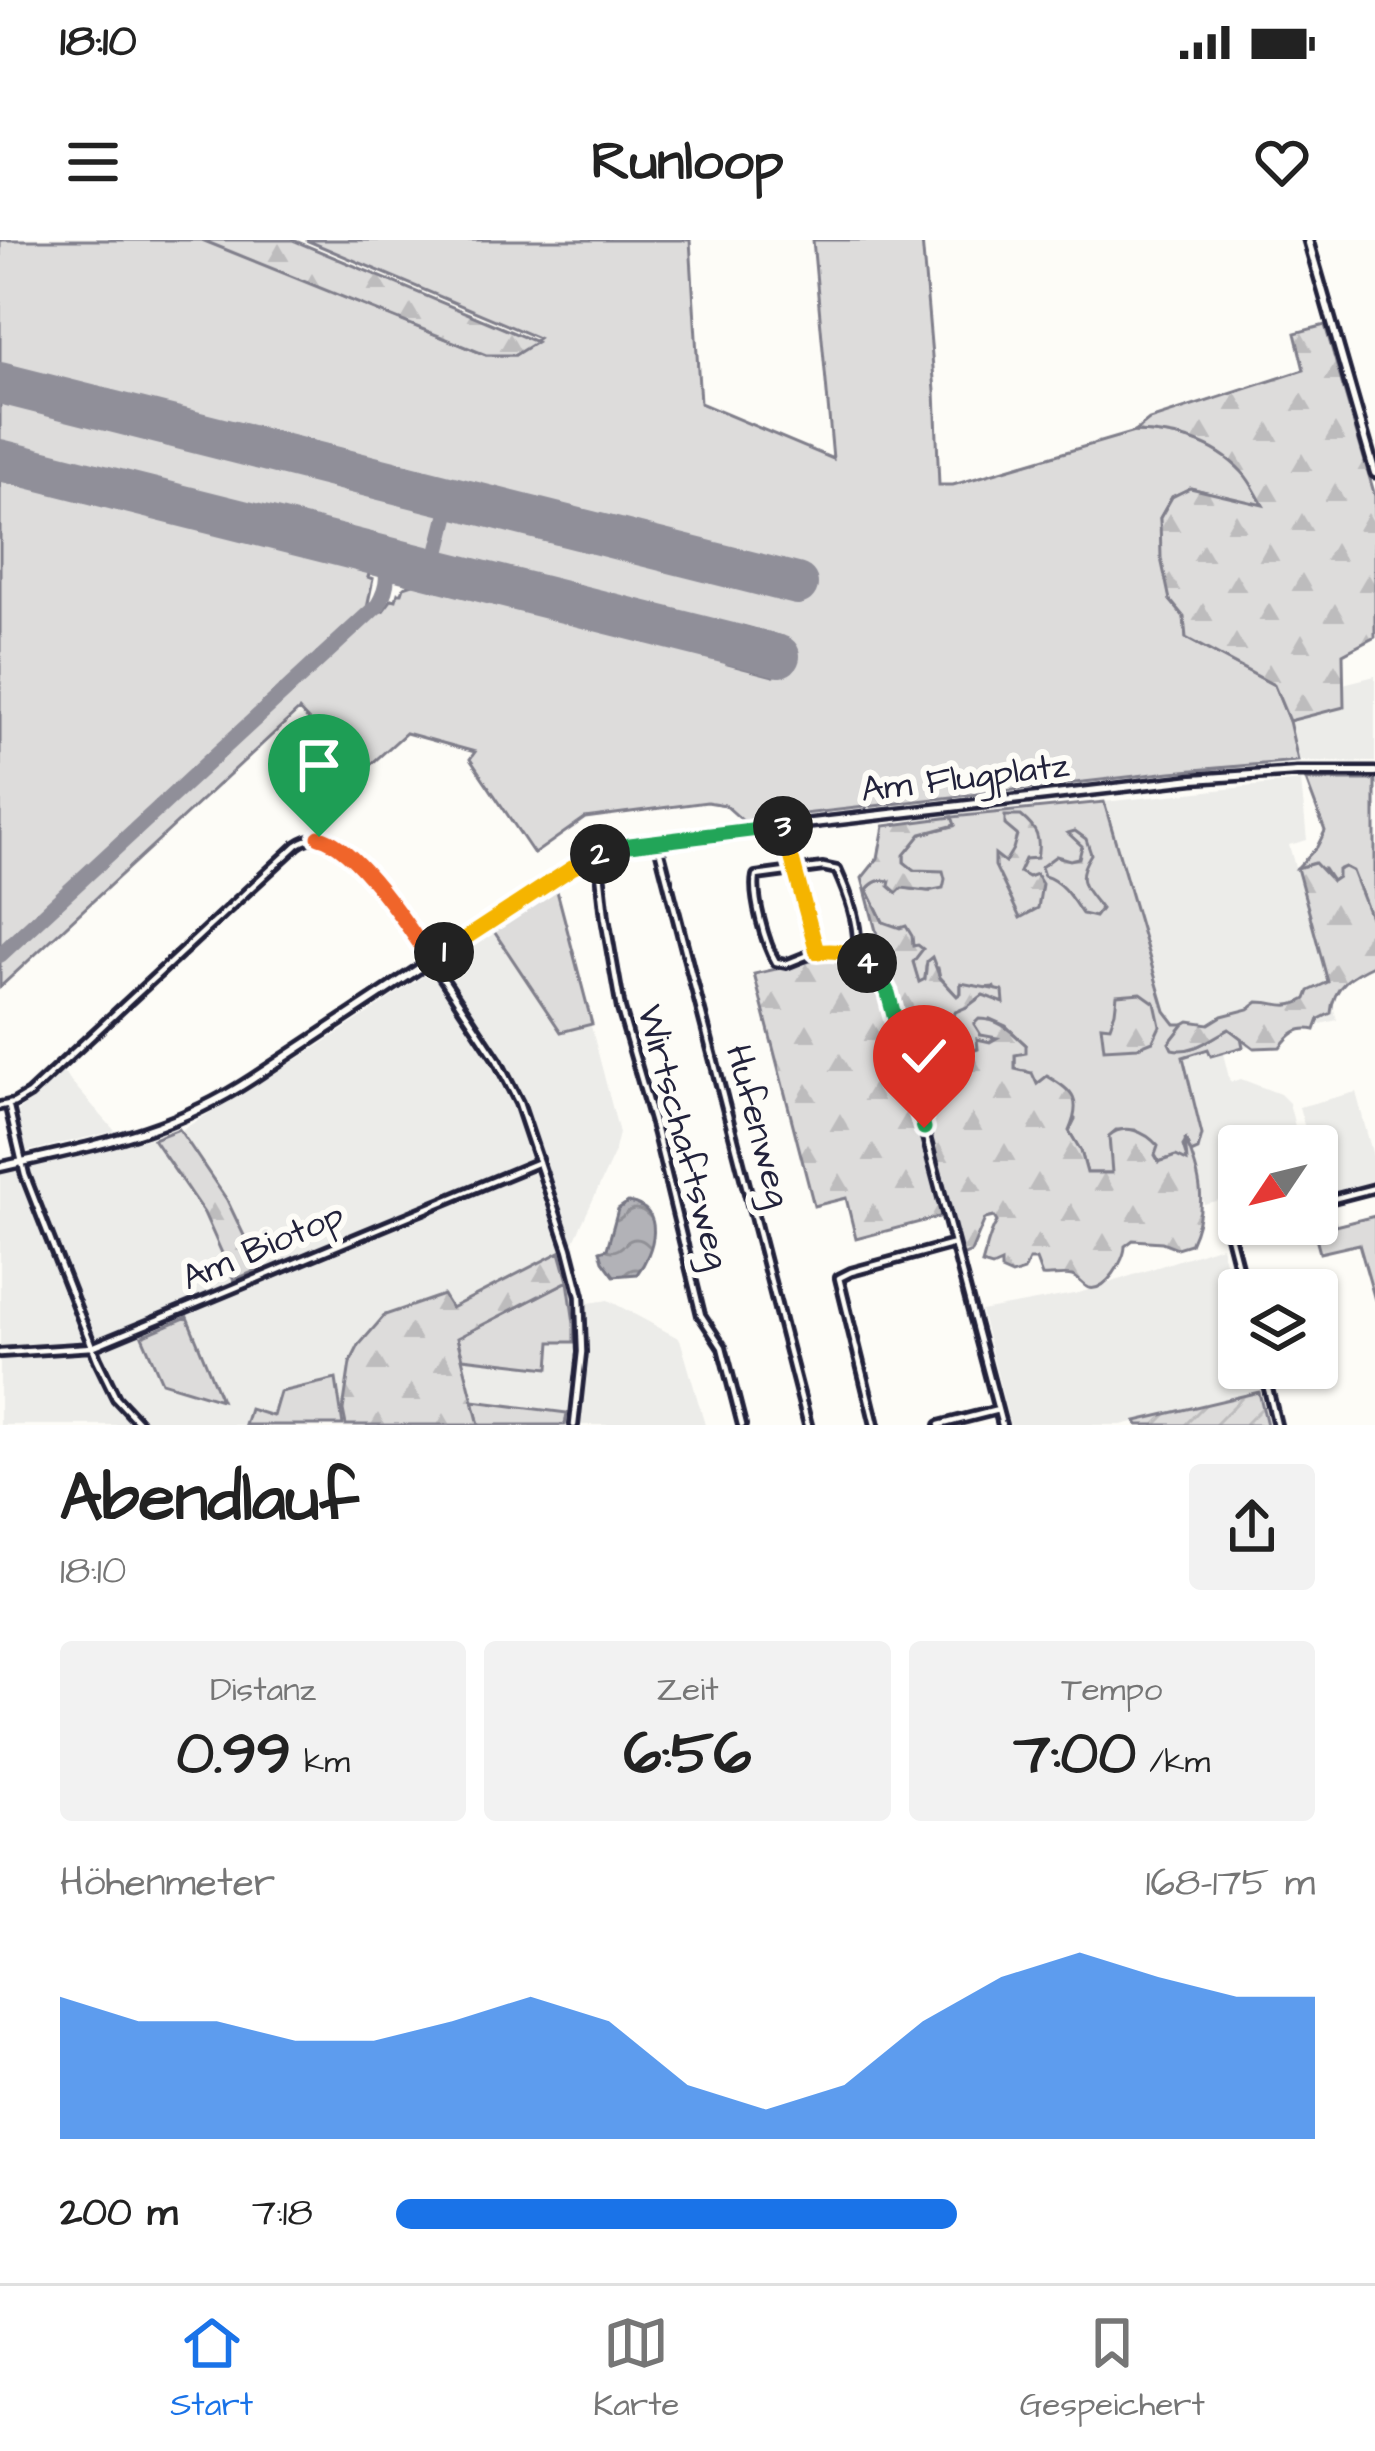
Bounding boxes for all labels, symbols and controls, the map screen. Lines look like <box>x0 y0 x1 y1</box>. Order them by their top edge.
text: 18:10 <box>60 11 137 73</box>
text: Runloop <box>591 125 784 200</box>
icon: menu <box>60 129 126 195</box>
icon: heart <box>1249 129 1315 195</box>
pin <box>268 714 370 837</box>
icon: arrive <box>286 732 352 798</box>
street label: Am Flugplatz <box>858 740 1072 817</box>
pin: 3 <box>753 796 813 856</box>
text: 3 <box>775 803 791 849</box>
pin: 2 <box>570 824 630 884</box>
text: 2 <box>591 831 609 877</box>
pin: 1 <box>414 922 474 982</box>
text: 1 <box>442 929 446 975</box>
pin: 4 <box>837 933 897 993</box>
text: 4 <box>856 940 878 986</box>
street label: Wirtschaftsweg <box>622 999 743 1275</box>
pin <box>873 1005 975 1128</box>
icon: check <box>891 1023 957 1089</box>
street label: Hufenweg <box>711 1039 804 1213</box>
north arrow <box>1218 1125 1338 1245</box>
map controls <box>1218 1125 1338 1389</box>
street label: Am Biotop <box>174 1190 352 1304</box>
button: layers <box>1218 1269 1338 1389</box>
text: Abendlauf <box>60 1454 359 1546</box>
button: share <box>1189 1464 1315 1590</box>
text: 18:10 <box>60 1545 126 1599</box>
text: Distanz <box>210 1667 316 1713</box>
text: Zeit <box>656 1667 719 1713</box>
text: Tempo <box>1061 1667 1162 1713</box>
text: 0.99 <box>176 1713 291 1796</box>
text: 6:56 <box>624 1713 751 1796</box>
text: 7:00 <box>1013 1713 1136 1796</box>
text: km <box>291 1739 350 1785</box>
text: /km <box>1136 1739 1210 1785</box>
text: Höhenmeter <box>60 1857 275 1911</box>
text: 168–175 m <box>1146 1857 1315 1911</box>
text: 200 m <box>60 2187 178 2241</box>
text: 7:18 <box>252 2187 313 2241</box>
tab: Start <box>170 2310 253 2428</box>
tab: Karte <box>593 2310 679 2428</box>
tab: Gespeichert <box>1020 2310 1205 2428</box>

